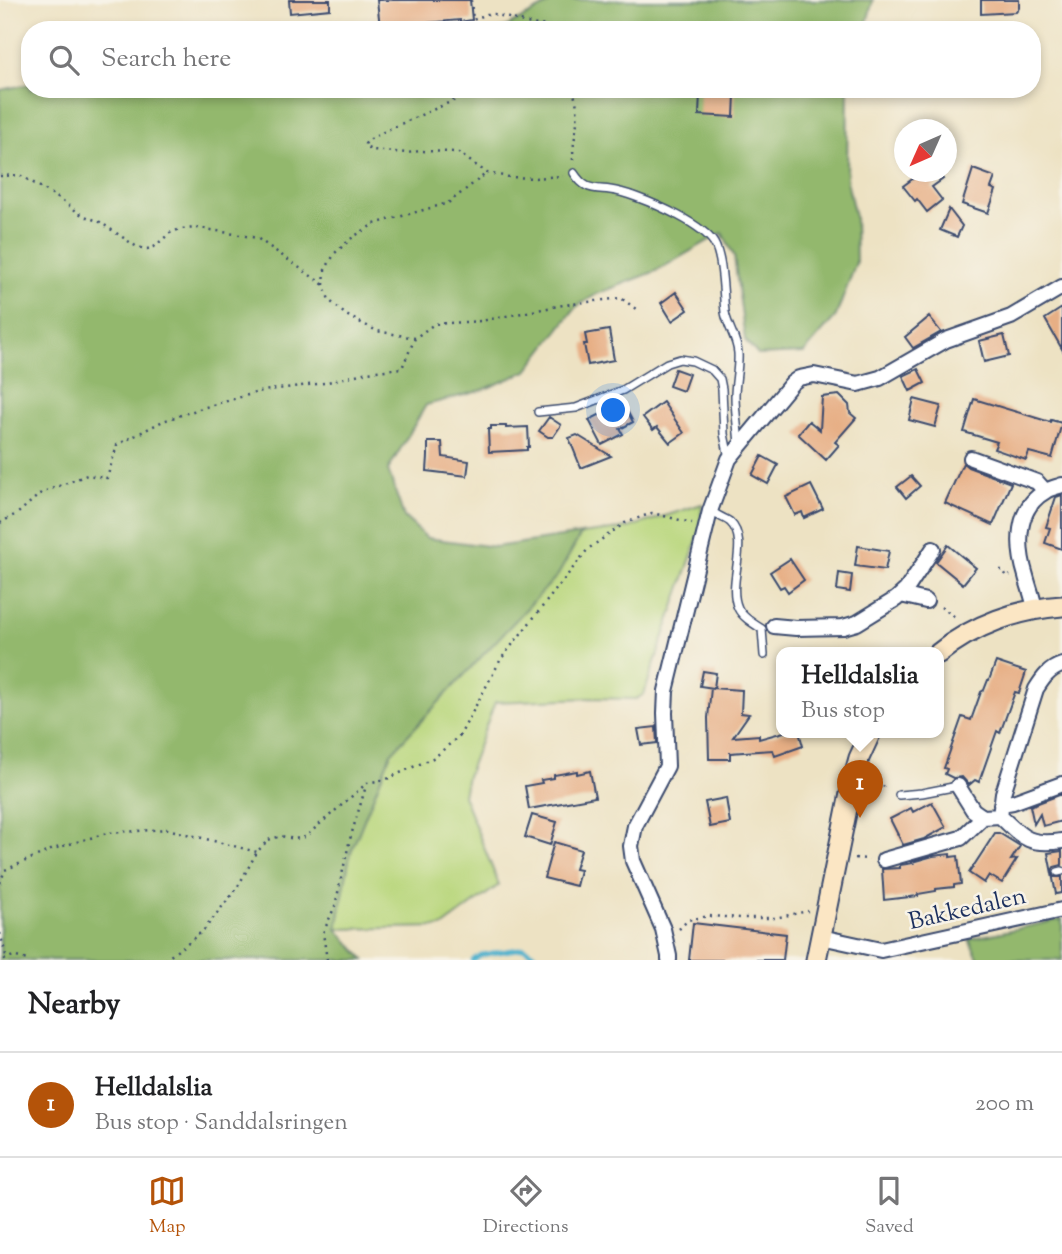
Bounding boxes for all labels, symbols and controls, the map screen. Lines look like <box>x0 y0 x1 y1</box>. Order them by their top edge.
search box <box>21 21 1041 98</box>
icon: search <box>45 41 83 79</box>
text: Search here <box>101 41 231 78</box>
north arrow <box>894 119 957 182</box>
your location <box>596 393 630 427</box>
popup <box>776 647 944 738</box>
text: Helldalslia <box>801 658 919 695</box>
text: Bus stop <box>801 695 885 728</box>
pin: 1 <box>837 760 883 818</box>
street label: Bakkedalen <box>905 880 1030 940</box>
text: Nearby <box>28 984 120 1027</box>
text: Helldalslia <box>95 1070 213 1107</box>
text: 1 <box>47 1088 55 1121</box>
text: 200 m <box>975 1088 1034 1121</box>
text: Bus stop · Sanddalsringen <box>95 1107 348 1140</box>
tab: Map <box>148 1172 186 1241</box>
tab: Directions <box>483 1172 568 1241</box>
tab: Saved <box>865 1172 914 1241</box>

